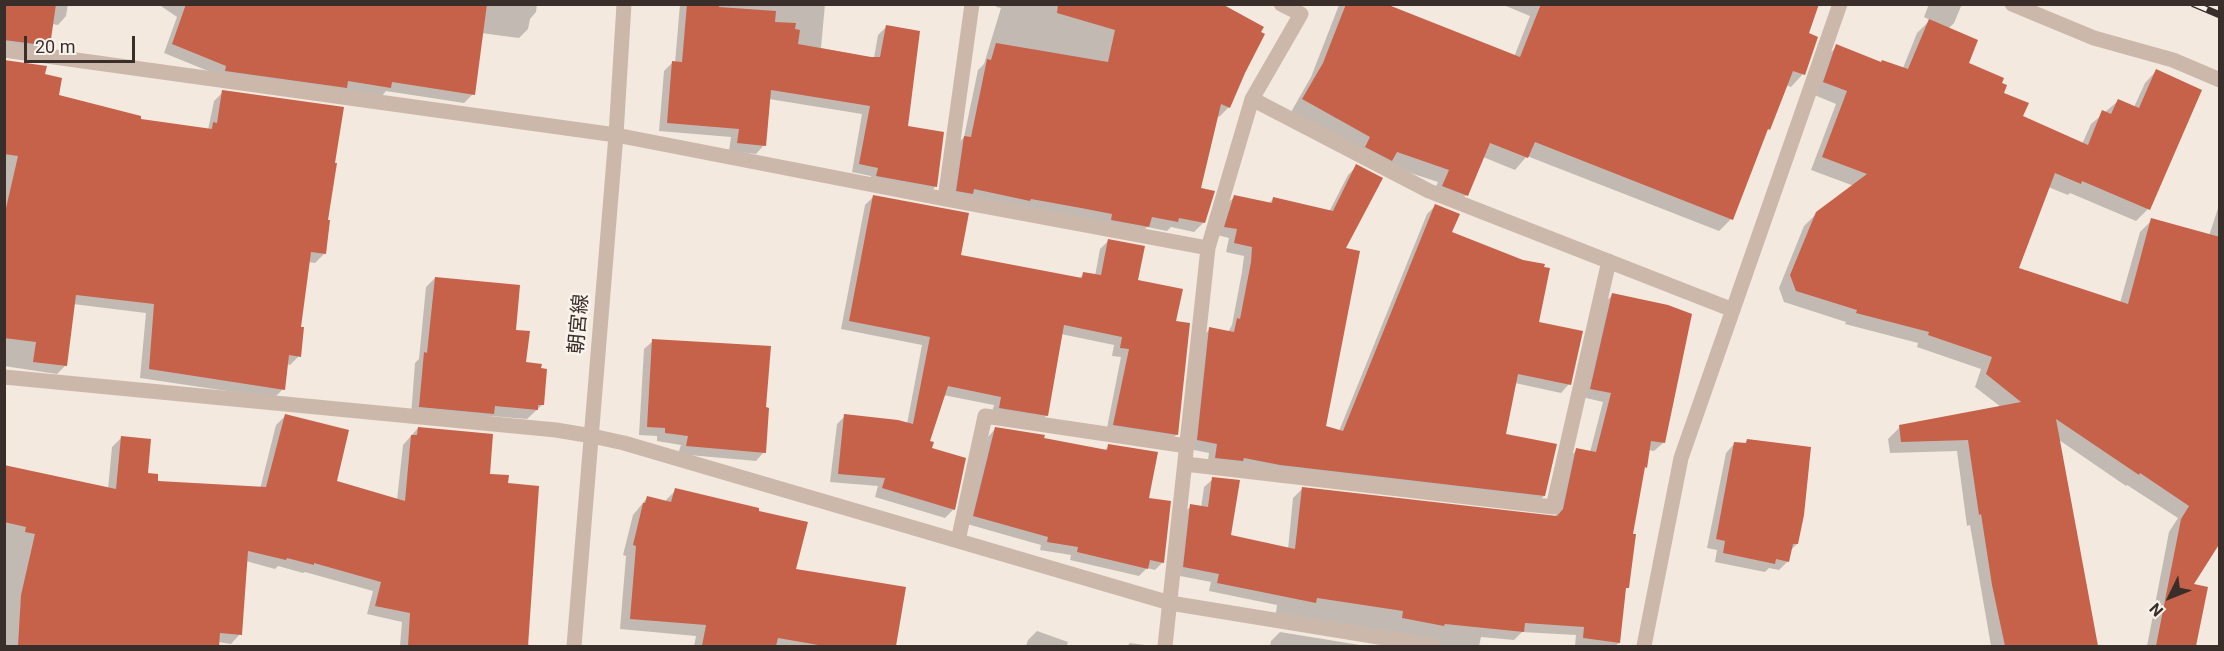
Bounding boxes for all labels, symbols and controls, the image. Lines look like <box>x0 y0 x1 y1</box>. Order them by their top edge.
scale bar <box>27 24 138 62</box>
text: 20 m <box>35 36 75 57</box>
street label: 朝宮線 <box>565 293 595 355</box>
north arrow <box>2140 567 2200 627</box>
text: N <box>2146 599 2167 620</box>

